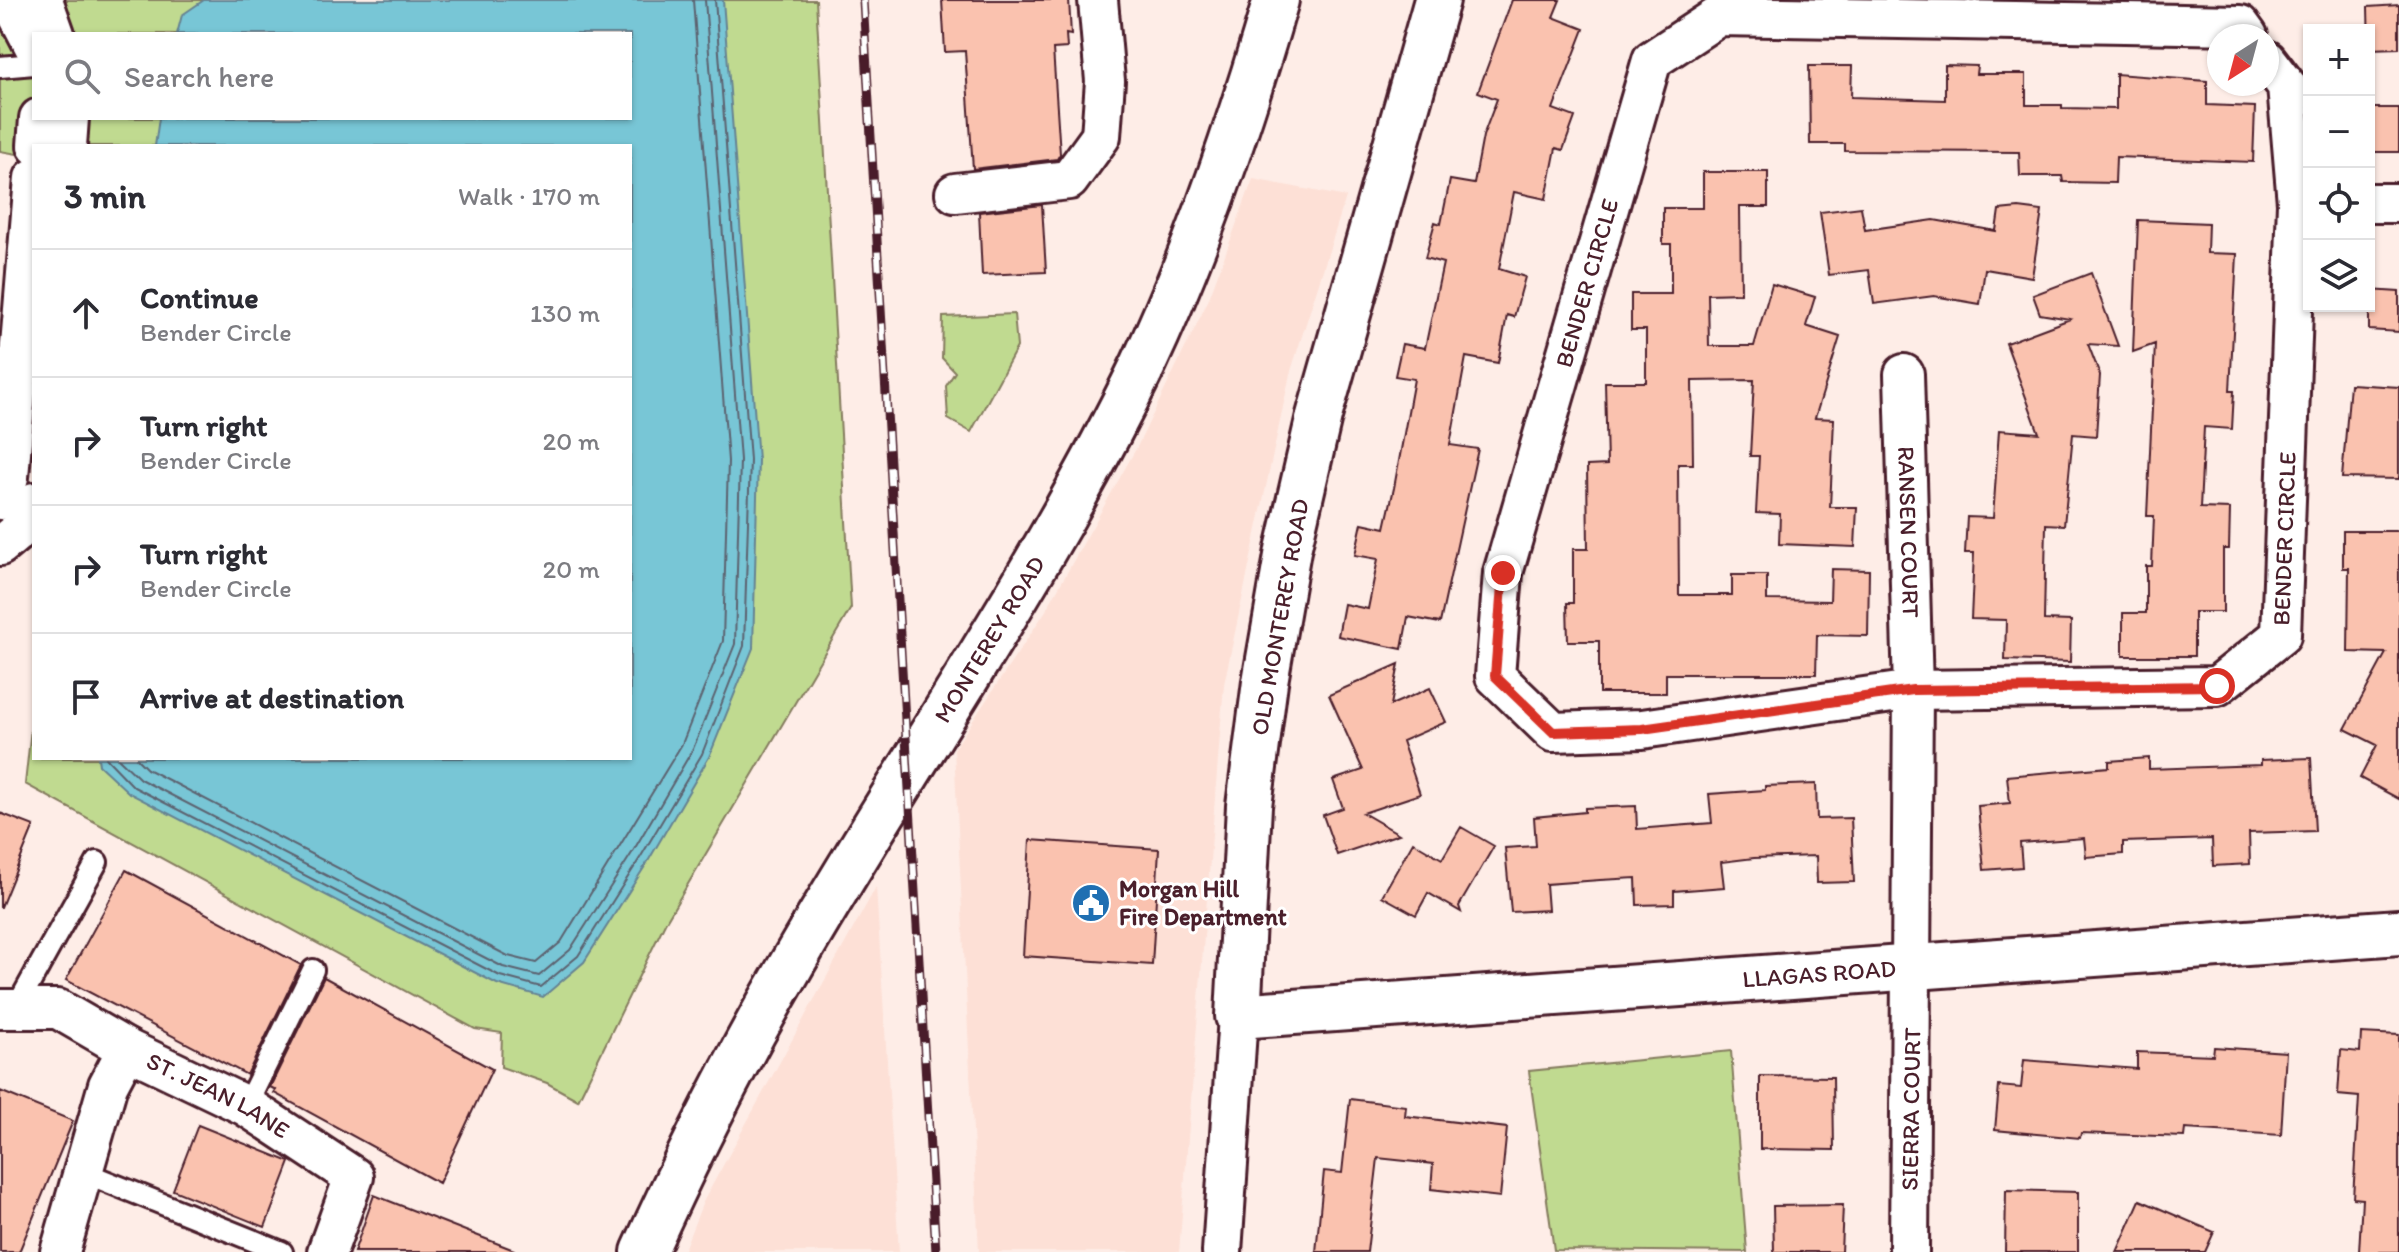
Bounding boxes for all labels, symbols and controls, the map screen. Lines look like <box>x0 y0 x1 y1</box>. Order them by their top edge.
north arrow <box>2207 24 2279 96</box>
map controls <box>2303 24 2375 312</box>
button: + <box>2303 24 2375 96</box>
search box <box>32 32 632 120</box>
icon: search <box>60 54 104 98</box>
text: Search here <box>124 58 274 95</box>
button: − <box>2303 96 2375 168</box>
button: locate <box>2303 168 2375 240</box>
text: 3 min <box>64 176 146 217</box>
text: Walk · 170 m <box>458 180 600 212</box>
street label: BENDER CIRCLE <box>1549 195 1624 371</box>
button: layers <box>2303 240 2375 312</box>
text: Continue <box>140 279 259 316</box>
icon: ahead <box>64 291 108 335</box>
text: 130 m <box>530 297 600 329</box>
text: Bender Circle <box>140 316 292 348</box>
text: Turn right <box>140 407 268 444</box>
icon: right <box>64 419 108 463</box>
text: 20 m <box>543 425 600 457</box>
text: Bender Circle <box>140 444 292 476</box>
street label: RANSEN COURT <box>1892 446 1926 619</box>
street label: BENDER CIRCLE <box>2266 451 2302 626</box>
street label: OLD MONTEREY ROAD <box>1244 496 1315 737</box>
text: Turn right <box>140 535 268 572</box>
icon: right <box>64 547 108 591</box>
street label: MONTEREY ROAD <box>928 551 1051 728</box>
text: 20 m <box>543 553 600 585</box>
route end <box>1485 555 1521 591</box>
text: Bender Circle <box>140 572 292 604</box>
route start <box>2199 668 2235 704</box>
icon: arrive <box>64 675 108 719</box>
text: Arrive at destination <box>140 679 404 716</box>
place label: Morgan Hill Fire Department <box>1119 874 1287 932</box>
public building icon: Morgan Hill Fire Department <box>1070 882 1112 924</box>
street label: LLAGAS ROAD <box>1741 953 1897 993</box>
street label: SIERRA COURT <box>1895 1027 1926 1191</box>
street label: ST. JEAN LANE <box>142 1046 295 1145</box>

